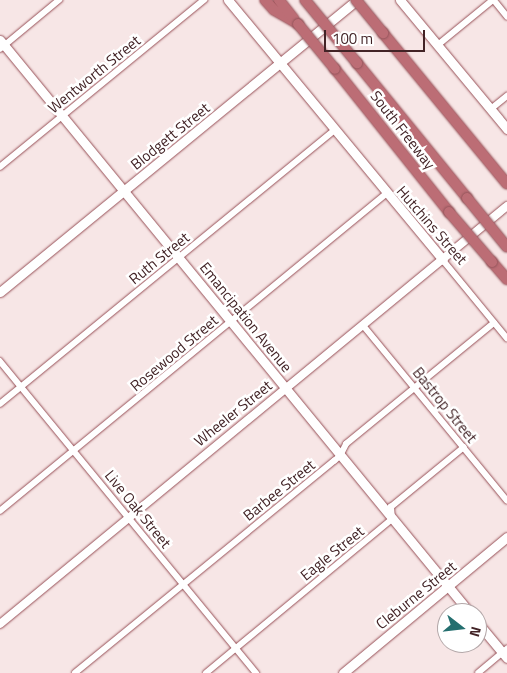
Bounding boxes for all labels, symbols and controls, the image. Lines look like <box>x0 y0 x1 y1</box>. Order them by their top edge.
scale bar <box>327 20 428 52</box>
text: 100 m <box>332 27 373 50</box>
street label: Wentworth Street <box>44 31 144 117</box>
street label: South Freeway <box>367 87 439 173</box>
street label: Blodgett Street <box>127 99 213 173</box>
street label: Hutchins Street <box>393 182 471 268</box>
street label: Ruth Street <box>125 228 193 288</box>
street label: Emancipation Avenue <box>196 258 296 376</box>
street label: Rosewood Street <box>127 311 221 395</box>
street label: Bastrop Street <box>409 364 481 446</box>
street label: Wheeler Street <box>191 376 275 450</box>
street label: Barbee Street <box>240 456 318 524</box>
street label: Live Oak Street <box>101 466 175 552</box>
street label: Eagle Street <box>297 522 367 584</box>
street label: Cleburne Street <box>372 557 460 633</box>
north arrow <box>437 603 487 653</box>
text: N <box>465 624 487 640</box>

